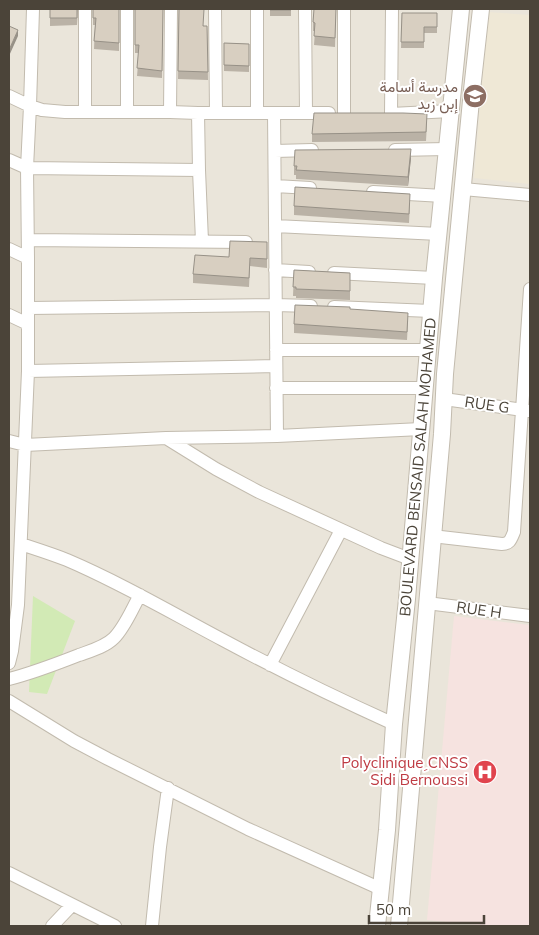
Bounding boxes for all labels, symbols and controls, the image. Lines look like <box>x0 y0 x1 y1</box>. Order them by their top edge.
place label: مدرسة أسامة إبن زيد <box>380 77 459 114</box>
school or university icon: مدرسة أسامة إبن زيد <box>462 83 488 109</box>
street label: BOULEVARD BENSAID SALAH MOHAMED <box>395 317 440 617</box>
street label: RUE G <box>463 392 511 417</box>
street label: RUE H <box>455 597 503 622</box>
place label: Polyclinique ِCNSS Sidi Bernoussi <box>341 753 468 789</box>
hospital icon: Polyclinique ِCNSS Sidi Bernoussi <box>472 759 498 785</box>
scale bar <box>369 892 484 924</box>
text: 50 m <box>376 900 411 919</box>

